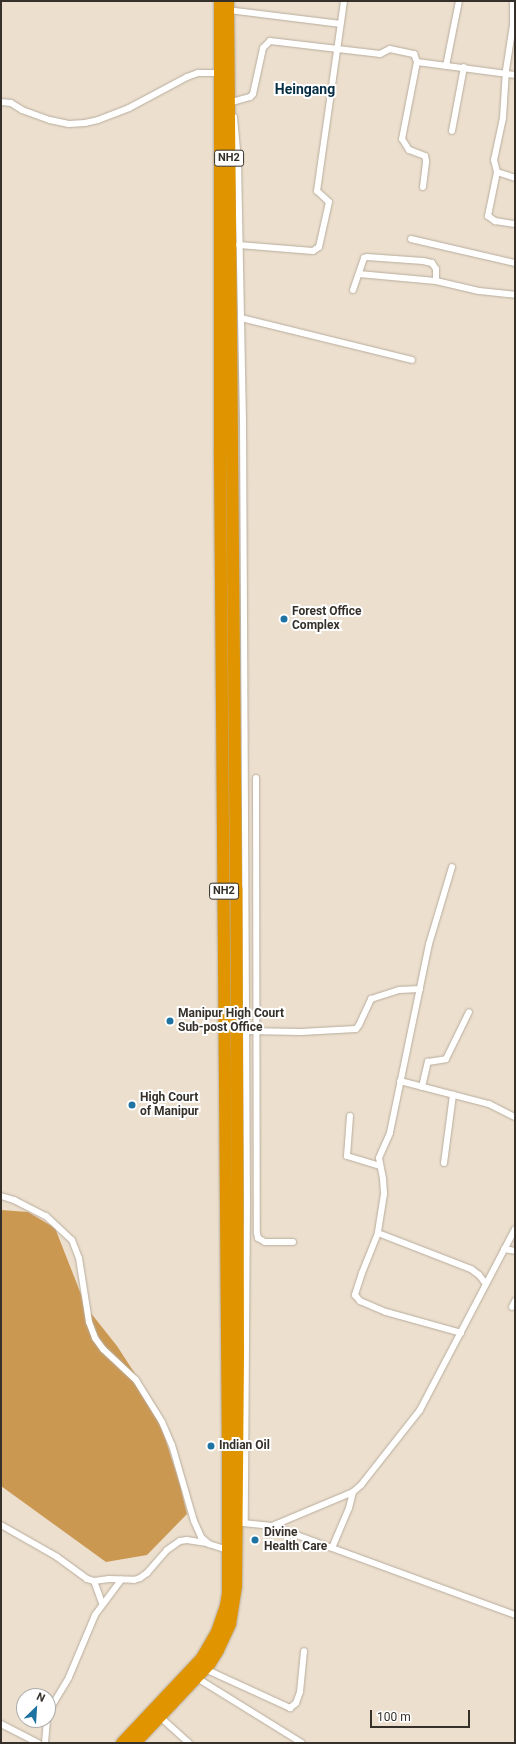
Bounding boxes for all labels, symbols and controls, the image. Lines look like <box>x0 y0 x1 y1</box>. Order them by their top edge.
district label: Heingang <box>275 81 335 97</box>
road number: NH2 <box>214 149 244 167</box>
place label: Forest Office Complex <box>292 605 361 633</box>
marker: Forest Office Complex <box>279 614 289 624</box>
road number: NH2 <box>209 882 239 900</box>
place label: Manipur High Court Sub-post Office <box>178 1007 284 1035</box>
marker: Manipur High Court Sub-post Office <box>165 1016 175 1026</box>
place label: High Court of Manipur <box>140 1091 199 1119</box>
marker: High Court of Manipur <box>127 1100 137 1110</box>
place label: Indian Oil <box>219 1439 270 1453</box>
marker: Indian Oil <box>206 1441 216 1451</box>
place label: Divine Health Care <box>264 1526 327 1554</box>
marker: Divine Health Care <box>249 1534 261 1546</box>
north arrow <box>16 1688 56 1728</box>
text: N <box>35 1690 47 1705</box>
scale bar <box>372 1702 472 1728</box>
text: 100 m <box>377 1710 411 1724</box>

